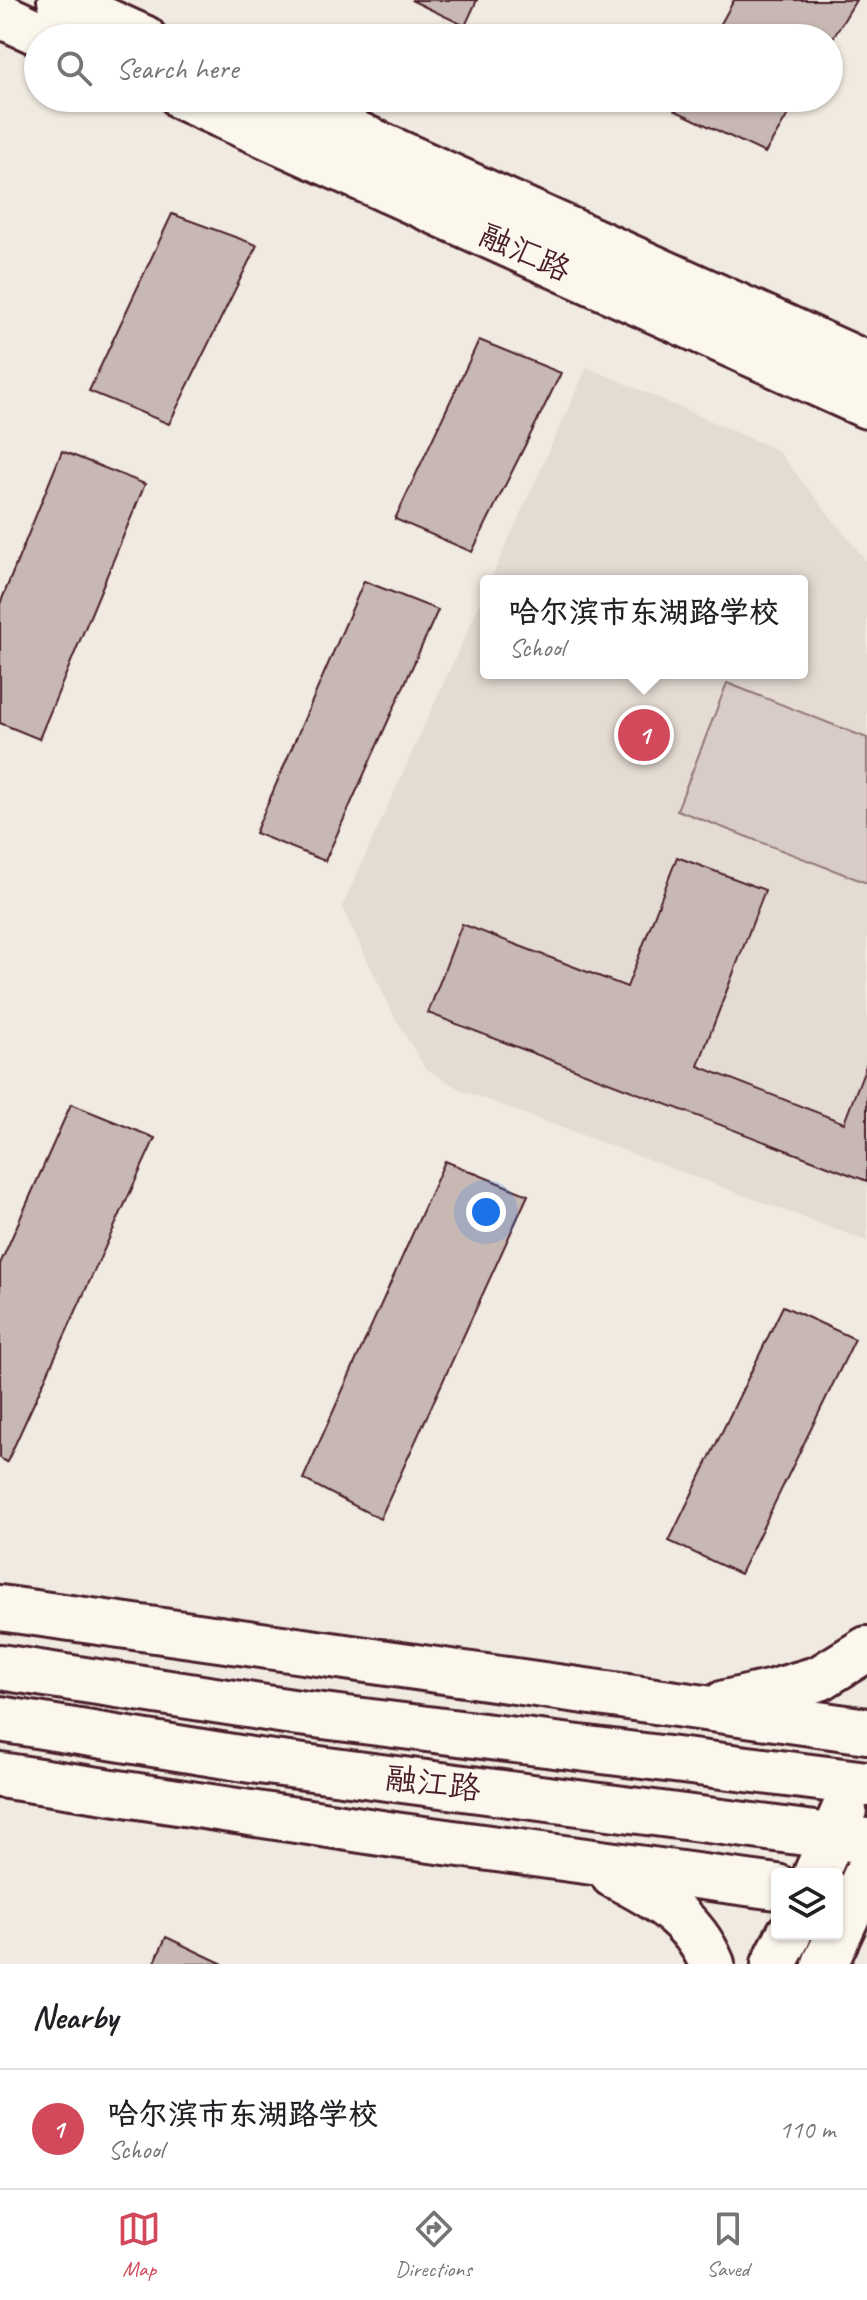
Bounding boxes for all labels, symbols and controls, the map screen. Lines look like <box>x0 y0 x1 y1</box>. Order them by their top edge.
search box <box>24 24 843 112</box>
icon: search <box>52 46 96 90</box>
text: Search here <box>116 49 238 87</box>
street label: 融汇路 <box>473 214 577 291</box>
popup <box>480 575 808 679</box>
text: 哈尔滨市东湖路学校 <box>509 593 779 631</box>
text: School <box>509 631 565 664</box>
pin: 1 <box>618 705 670 765</box>
your location <box>466 1192 506 1232</box>
street label: 融江路 <box>383 1757 483 1810</box>
map controls <box>771 1868 843 1940</box>
button: layers <box>771 1868 843 1940</box>
text: Nearby <box>32 1995 118 2038</box>
text: 哈尔滨市东湖路学校 <box>108 2095 378 2133</box>
text: 1 <box>52 2113 64 2146</box>
text: 110 m <box>779 2113 835 2146</box>
text: School <box>108 2133 164 2166</box>
tab: Map <box>117 2207 161 2283</box>
tab: Directions <box>395 2207 472 2283</box>
tab: Saved <box>706 2207 750 2283</box>

